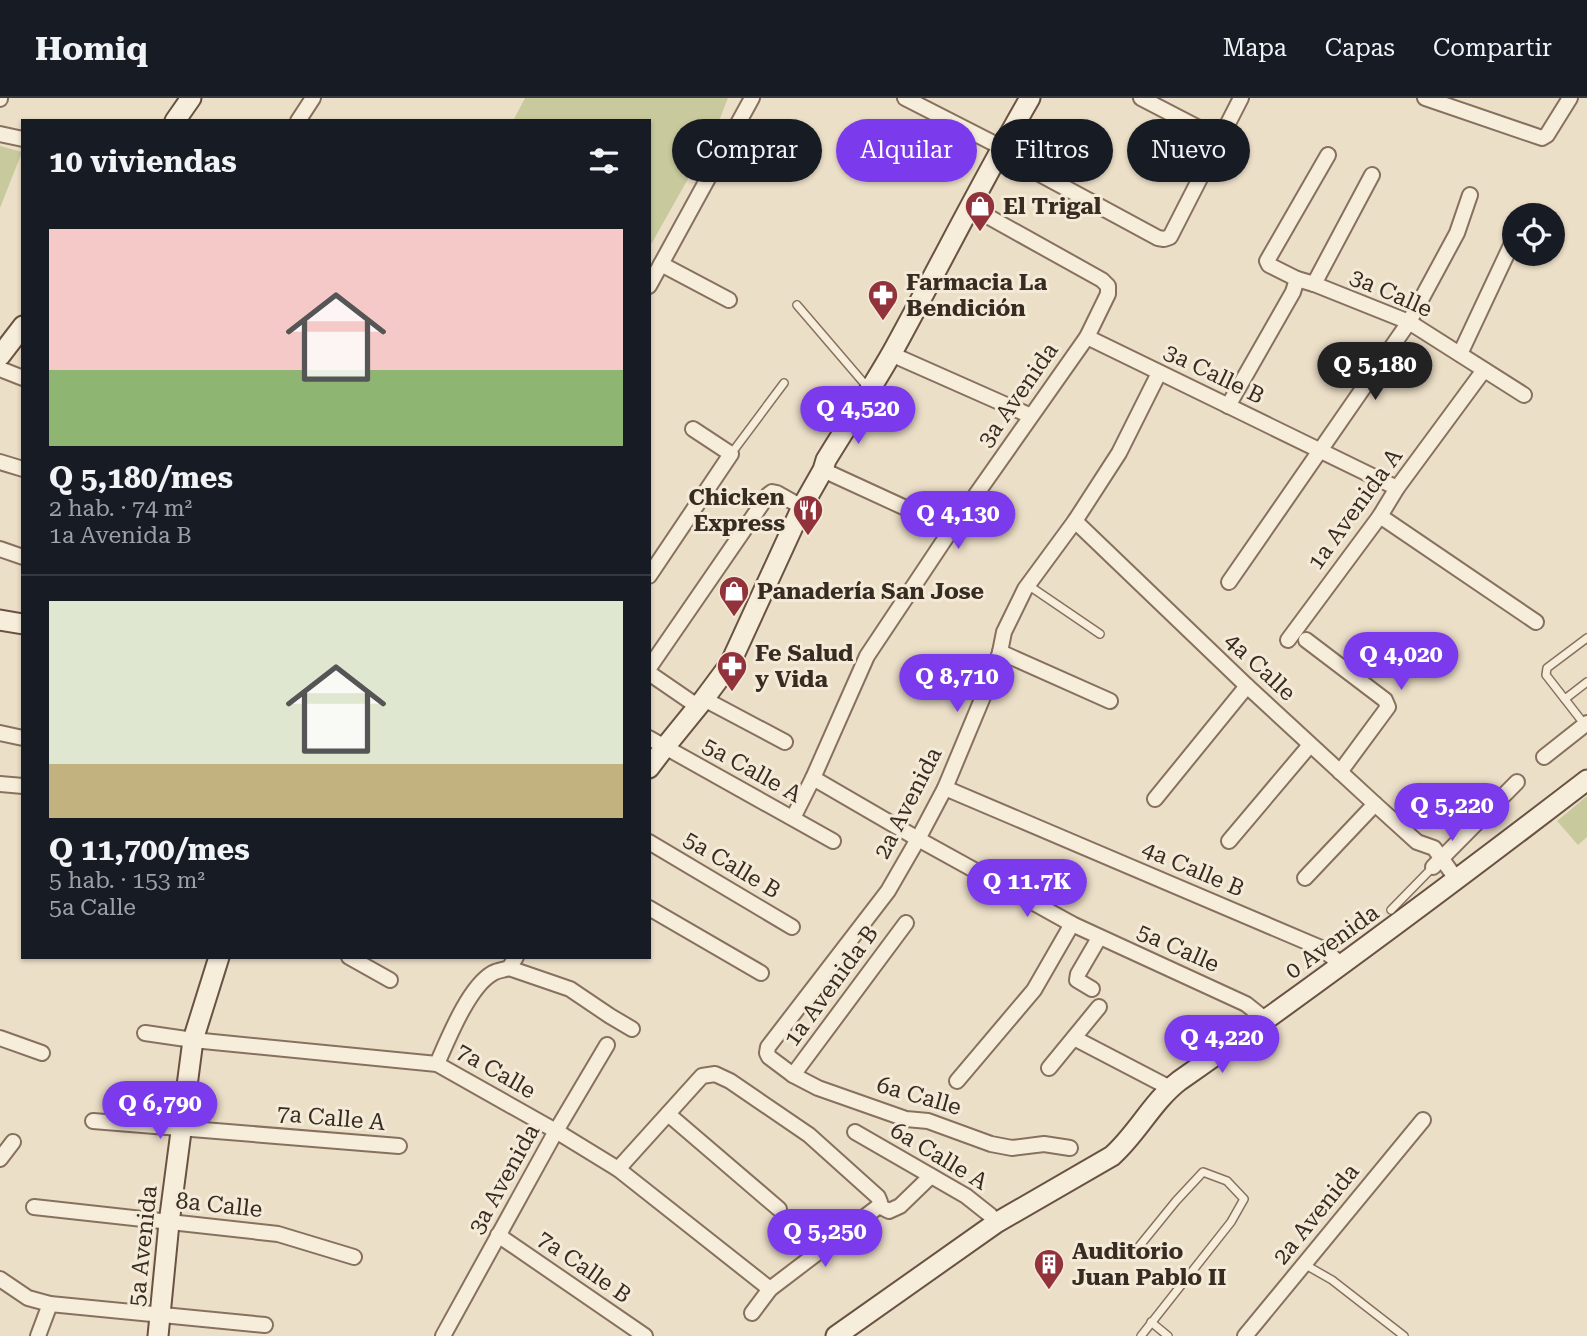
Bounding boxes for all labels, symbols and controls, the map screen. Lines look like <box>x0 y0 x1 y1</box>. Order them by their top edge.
text: Homiq <box>35 29 148 68</box>
text: Mapa <box>1223 34 1287 62</box>
text: Capas <box>1325 34 1395 62</box>
text: Compartir <box>1433 34 1552 62</box>
chip: Comprar <box>672 119 822 182</box>
chip: Alquilar <box>836 119 977 182</box>
chip: Filtros <box>991 119 1113 182</box>
chip: Nuevo <box>1127 119 1250 182</box>
icon: filters <box>585 142 623 180</box>
text: 10 viviendas <box>49 144 237 179</box>
shop icon: El Trigal <box>963 189 997 233</box>
place label: El Trigal <box>1003 193 1102 220</box>
map controls <box>1502 203 1565 266</box>
button: locate <box>1502 203 1565 266</box>
street label: 3a Calle <box>1346 263 1436 323</box>
place label: Farmacia La Bendición <box>906 269 1048 322</box>
icon: home <box>273 274 399 400</box>
pharmacy icon: Farmacia La Bendición <box>866 278 900 322</box>
street label: 3a Avenida <box>972 337 1064 452</box>
street label: 3a Calle B <box>1159 338 1269 410</box>
pin: Q 5,180 <box>1310 342 1440 402</box>
text: Q 5,180 <box>1333 351 1417 378</box>
pin: Q 4,520 <box>793 386 923 446</box>
text: Q 4,520 <box>816 395 900 422</box>
street label: 1a Avenida A <box>1302 443 1408 575</box>
text: Q 5,180/mes <box>49 460 233 495</box>
place label: Chicken Express <box>689 484 786 537</box>
pin: Q 4,130 <box>893 491 1023 551</box>
restaurant icon: Chicken Express <box>791 493 825 537</box>
text: 2 hab. · 74 m² <box>49 495 192 522</box>
text: Q 4,130 <box>916 500 1000 527</box>
text: 1a Avenida B <box>49 522 192 549</box>
shop icon: Panadería San Jose <box>717 574 751 618</box>
place label: Panadería San Jose <box>757 578 984 605</box>
street label: 4a Calle <box>1219 627 1301 707</box>
pin: Q 4,020 <box>1336 632 1466 692</box>
place label: Fe Salud y Vida <box>755 640 853 693</box>
text: Q 4,020 <box>1359 641 1443 668</box>
icon: home <box>273 646 399 772</box>
pharmacy icon: Fe Salud y Vida <box>715 649 749 693</box>
pin: Q 8,710 <box>892 654 1022 714</box>
text: Q 8,710 <box>915 663 999 690</box>
street label: 5a Calle A <box>698 732 806 808</box>
street label: 2a Avenida <box>868 742 948 863</box>
pin: Q 5,220 <box>1387 784 1517 843</box>
text: Q 5,220 <box>1410 792 1494 819</box>
street label: 5a Calle B <box>679 826 785 904</box>
text: Q 11,700/mes <box>49 832 250 867</box>
street label: 4a Calle B <box>1138 835 1248 903</box>
pin: Q 11.7K <box>962 860 1092 919</box>
text: 5 hab. · 153 m² <box>49 867 205 894</box>
text: Q 11.7K <box>983 868 1071 895</box>
text: 5a Calle <box>49 894 136 921</box>
street label: 0 Avenida <box>1280 899 1384 985</box>
street label: 5a Calle <box>1133 918 1223 978</box>
street label: 1a Avenida B <box>778 920 884 1052</box>
pin: Q 4,220 <box>1157 1016 1287 1075</box>
text: Q 4,220 <box>1180 1024 1264 1051</box>
street label: 7a Calle <box>452 1038 540 1104</box>
street label: 6a Calle <box>873 1071 965 1121</box>
pin: Q 6,790 <box>95 1082 225 1141</box>
text: Q 6,790 <box>118 1090 202 1117</box>
street label: 7a Calle A <box>276 1100 386 1136</box>
street label: 6a Calle A <box>885 1116 993 1196</box>
street label: 3a Avenida <box>463 1119 545 1239</box>
street label: 2a Avenida <box>1267 1158 1365 1270</box>
street label: 5a Avenida <box>123 1184 163 1308</box>
street label: 8a Calle <box>174 1187 264 1223</box>
pin: Q 5,250 <box>760 1210 890 1269</box>
text: Q 5,250 <box>783 1218 867 1245</box>
street label: 7a Calle B <box>532 1225 636 1309</box>
place label: Auditorio Juan Pablo II <box>1072 1238 1226 1291</box>
building icon: Auditorio Juan Pablo II <box>1032 1247 1066 1291</box>

